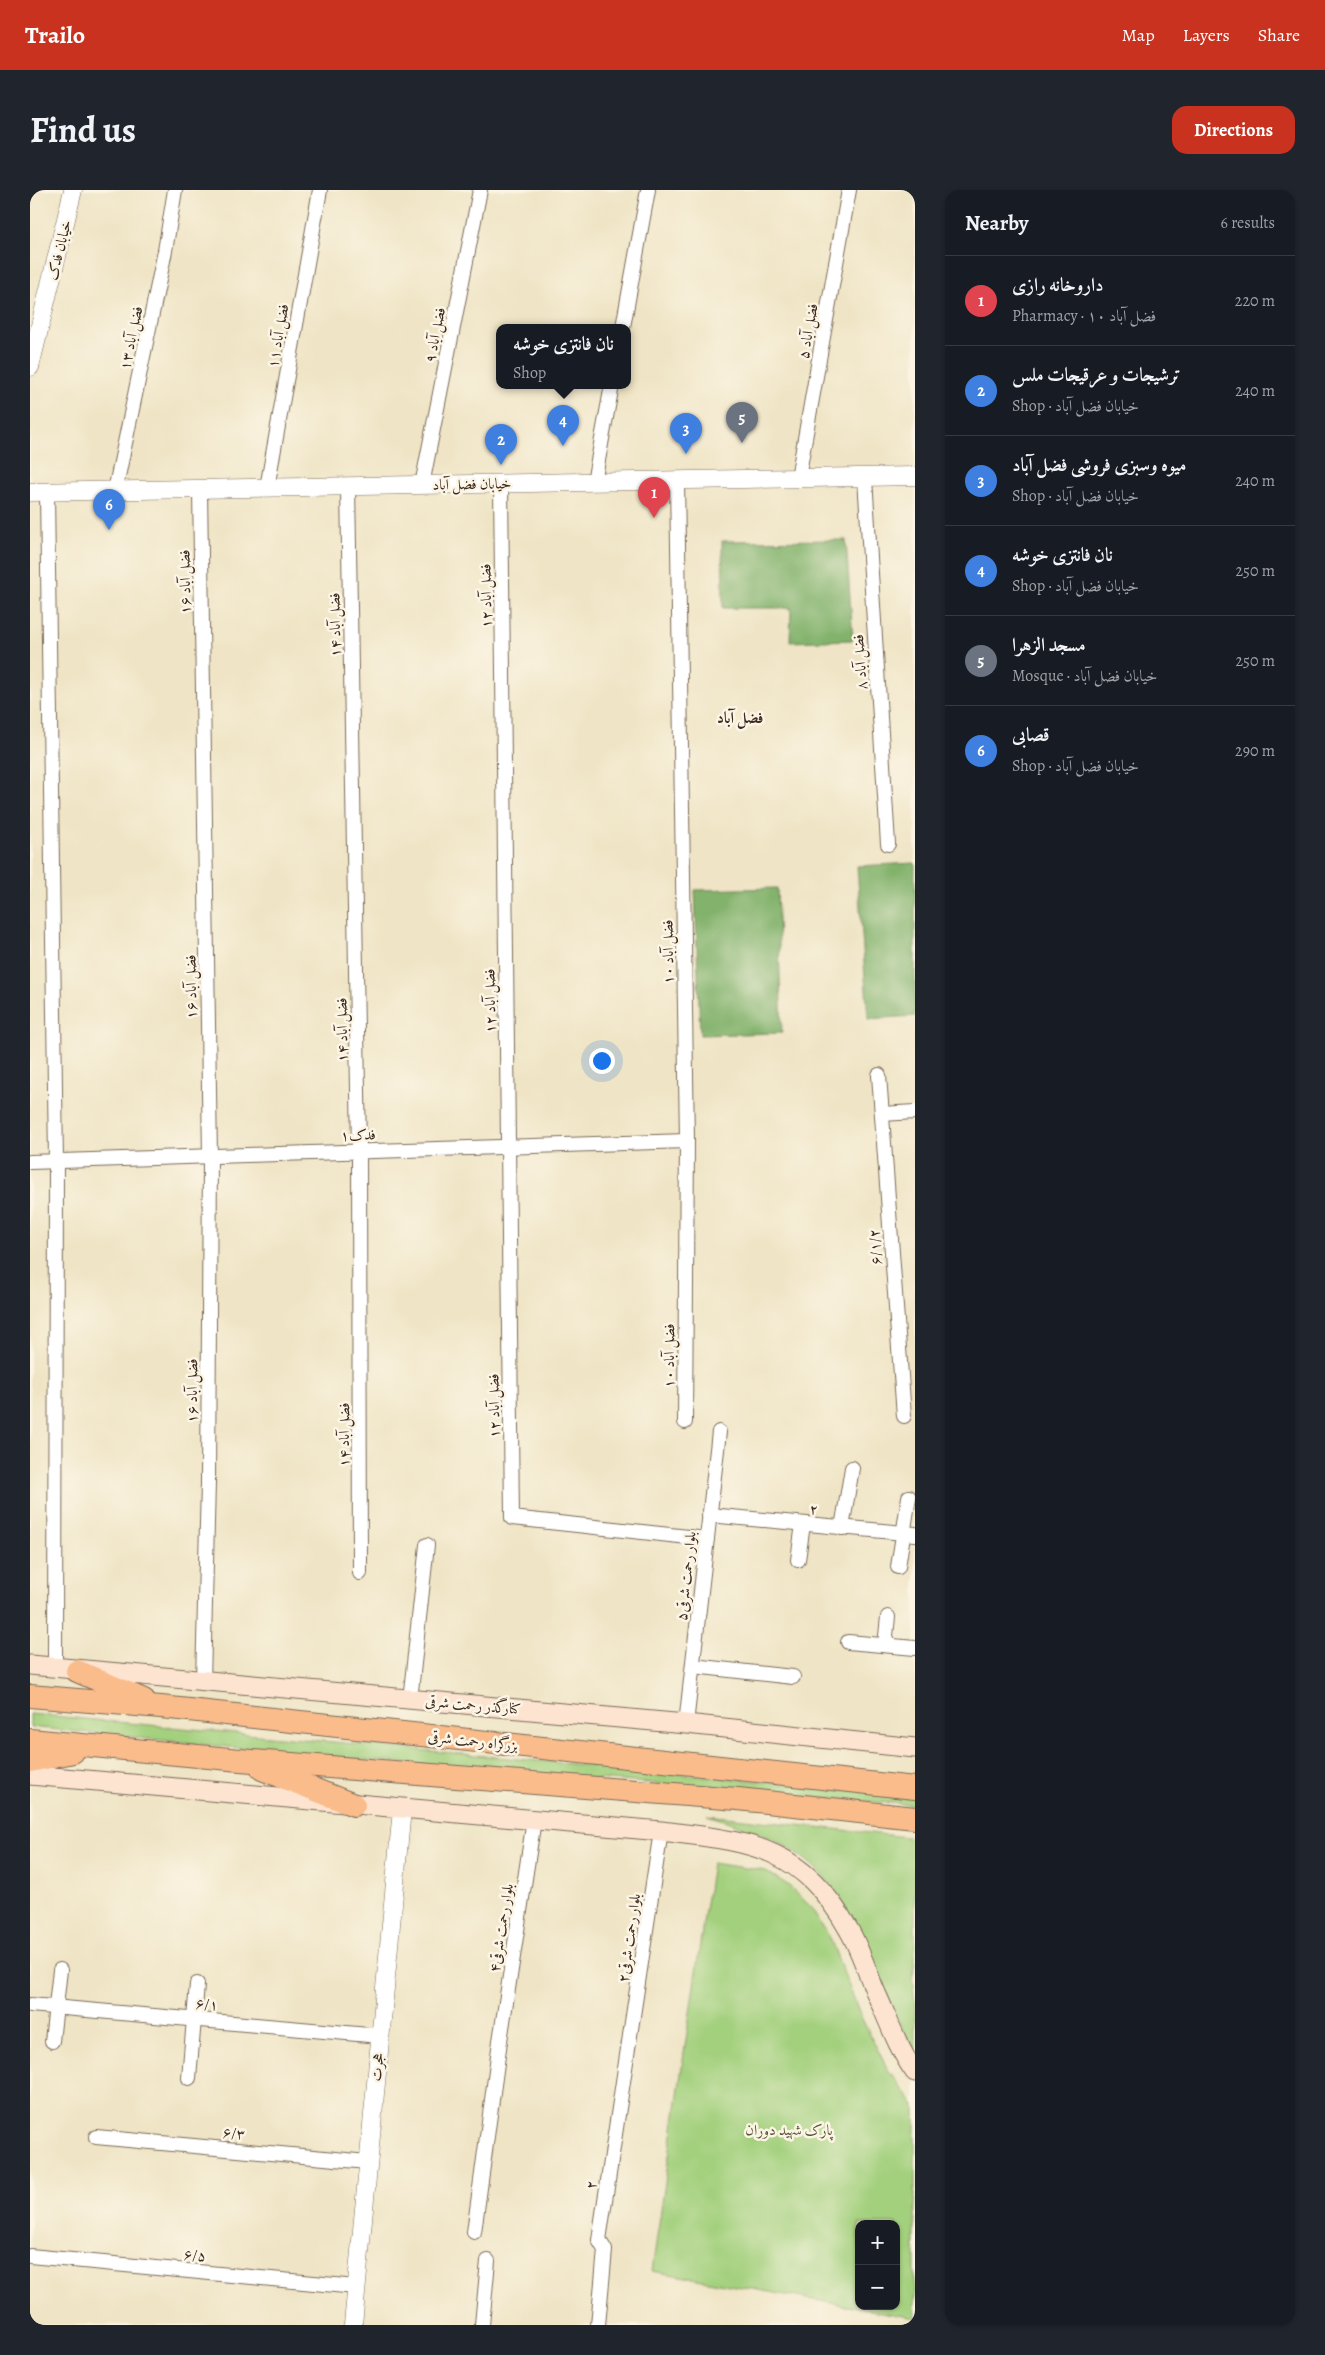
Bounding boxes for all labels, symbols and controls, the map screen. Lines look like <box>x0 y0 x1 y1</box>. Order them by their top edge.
text: Trailo <box>25 19 85 51</box>
text: Map <box>1122 23 1155 47</box>
text: Layers <box>1183 23 1230 47</box>
text: Share <box>1258 23 1300 47</box>
text: Find us <box>30 106 136 154</box>
button: Directions <box>1172 106 1295 154</box>
text: Nearby <box>965 209 1028 237</box>
text: 6 results <box>1221 212 1275 234</box>
street label: خیابان فدک <box>42 218 76 282</box>
text: داروخانه رازی <box>1012 272 1104 298</box>
text: 1 <box>978 290 984 312</box>
text: 220 m <box>1235 290 1275 312</box>
street label: فضل آباد ۱۱ <box>263 302 294 370</box>
street label: فضل آباد ۵ <box>793 302 824 360</box>
street label: فضل آباد ۱۳ <box>114 304 148 372</box>
text: Pharmacy · فضل آباد ۱۰ <box>1012 305 1156 327</box>
street label: فضل آباد ۹ <box>420 306 451 365</box>
popup <box>496 324 631 389</box>
text: نان فانتزی خوشه <box>513 331 614 357</box>
text: Shop <box>513 362 546 384</box>
text: ترشیجات و عرقیجات ملس <box>1012 362 1181 388</box>
text: 2 <box>977 380 985 402</box>
text: 240 m <box>1235 380 1275 402</box>
text: Shop · خیابان فضل آباد <box>1012 395 1139 417</box>
pin: 5 <box>726 402 758 443</box>
pin: 4 <box>547 405 579 446</box>
pin: 3 <box>670 413 702 454</box>
pin: 2 <box>485 424 517 465</box>
text: میوه وسبزی فروشی فضل آباد <box>1012 452 1186 478</box>
text: 3 <box>978 470 984 492</box>
text: 240 m <box>1235 470 1275 492</box>
street label: خیابان فضل آباد <box>432 473 512 496</box>
pin: 1 <box>638 477 670 518</box>
text: Shop · خیابان فضل آباد <box>1012 485 1139 507</box>
pin: 6 <box>93 489 125 530</box>
text: نان فانتزی خوشه <box>1012 542 1113 568</box>
street label: فضل آباد ۱۶ <box>174 549 197 615</box>
text: 4 <box>977 560 985 582</box>
text: 250 m <box>1236 560 1275 582</box>
street label: فضل آباد ۱۲ <box>475 563 498 629</box>
text: Shop · خیابان فضل آباد <box>1012 575 1139 597</box>
street label: فضل آباد ۱۴ <box>324 592 347 658</box>
text: مسجد الزهرا <box>1012 632 1086 658</box>
street label: فضل آباد ۸ <box>848 633 873 691</box>
text: 5 <box>978 650 984 672</box>
text: 250 m <box>1236 650 1275 672</box>
text: Mosque · خیابان فضل آباد <box>1012 665 1157 687</box>
district label: فضل آباد <box>717 707 763 729</box>
text: قصابی <box>1012 722 1050 748</box>
text: 6 <box>977 740 985 762</box>
text: 290 m <box>1235 740 1275 762</box>
text: Shop · خیابان فضل آباد <box>1012 755 1139 777</box>
street label: فضل آباد ۱۰ <box>657 919 680 985</box>
street label: فضل آباد ۱۶ <box>180 954 203 1020</box>
street label: فضل آباد ۱۲ <box>479 968 502 1034</box>
street label: فضل آباد ۱۴ <box>331 997 354 1063</box>
your location <box>589 1048 615 1074</box>
street label: فدک۱ <box>340 1124 376 1146</box>
street label: ۶/۱/۲ <box>864 1228 886 1266</box>
street label: فضل آباد ۱۰ <box>659 1324 680 1388</box>
street label: فضل آباد ۱۶ <box>182 1359 203 1423</box>
street label: فضل آباد ۱۲ <box>483 1373 506 1439</box>
street label: فضل آباد ۱۴ <box>334 1403 355 1467</box>
street label: ۲ <box>809 1499 819 1519</box>
street label: ۵بلوار رحمت شرقی <box>671 1530 701 1622</box>
street label: کنارگذر رحمت شرقی <box>424 1690 522 1719</box>
street label: بزرگراه رحمت شرقی <box>427 1726 519 1756</box>
street label: بلوار رحمت شرقی۴ <box>484 1882 518 1974</box>
street label: بلوار رحمت شرقی۲ <box>613 1892 645 1984</box>
street label: ۶/۱ <box>195 1993 219 2015</box>
street label: هجرت <box>366 2052 388 2082</box>
park label: پارک شهید دوران <box>745 2120 834 2141</box>
street label: ۶/۳ <box>222 2122 246 2144</box>
street label: ۲ <box>580 2179 602 2191</box>
map controls <box>855 2220 900 2310</box>
button: + <box>855 2220 900 2265</box>
street label: ۶/۵ <box>183 2244 207 2266</box>
button: − <box>855 2265 900 2310</box>

